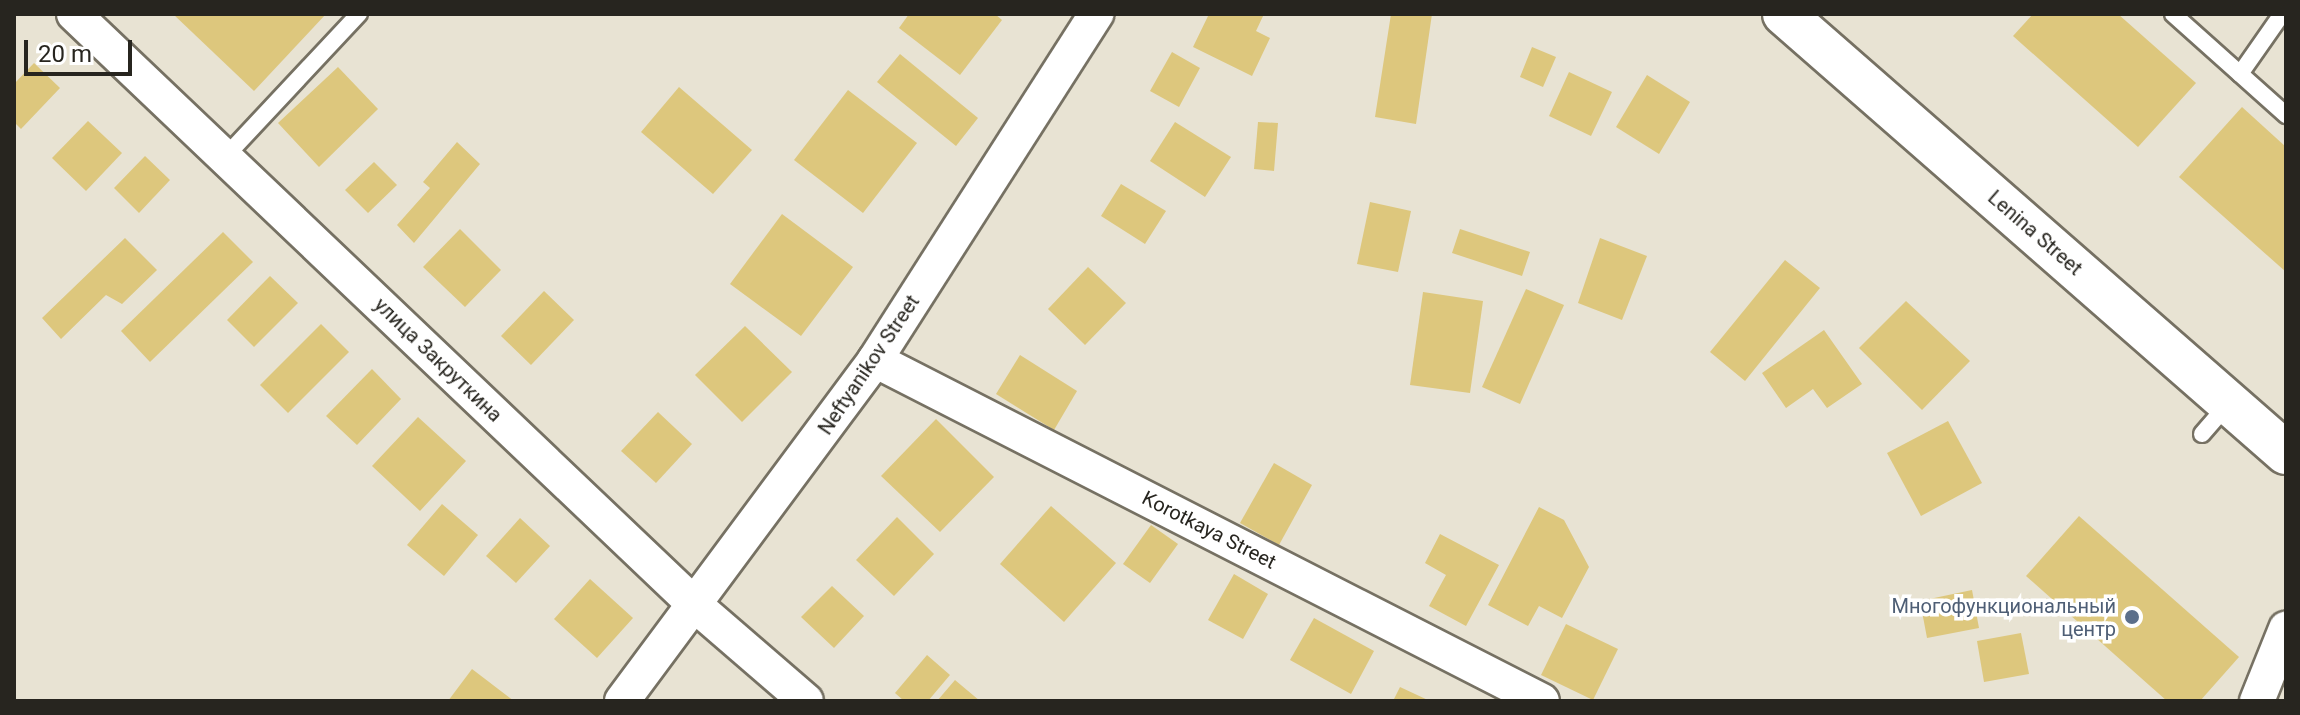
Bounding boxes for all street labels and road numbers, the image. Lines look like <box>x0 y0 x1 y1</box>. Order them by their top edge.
street label: Lenina Street <box>1983 186 2087 280</box>
street label: Neftyanikov Street <box>813 291 925 439</box>
street label: улица Закруткина <box>369 293 507 427</box>
street label: Korotkaya Street <box>1138 486 1280 574</box>

